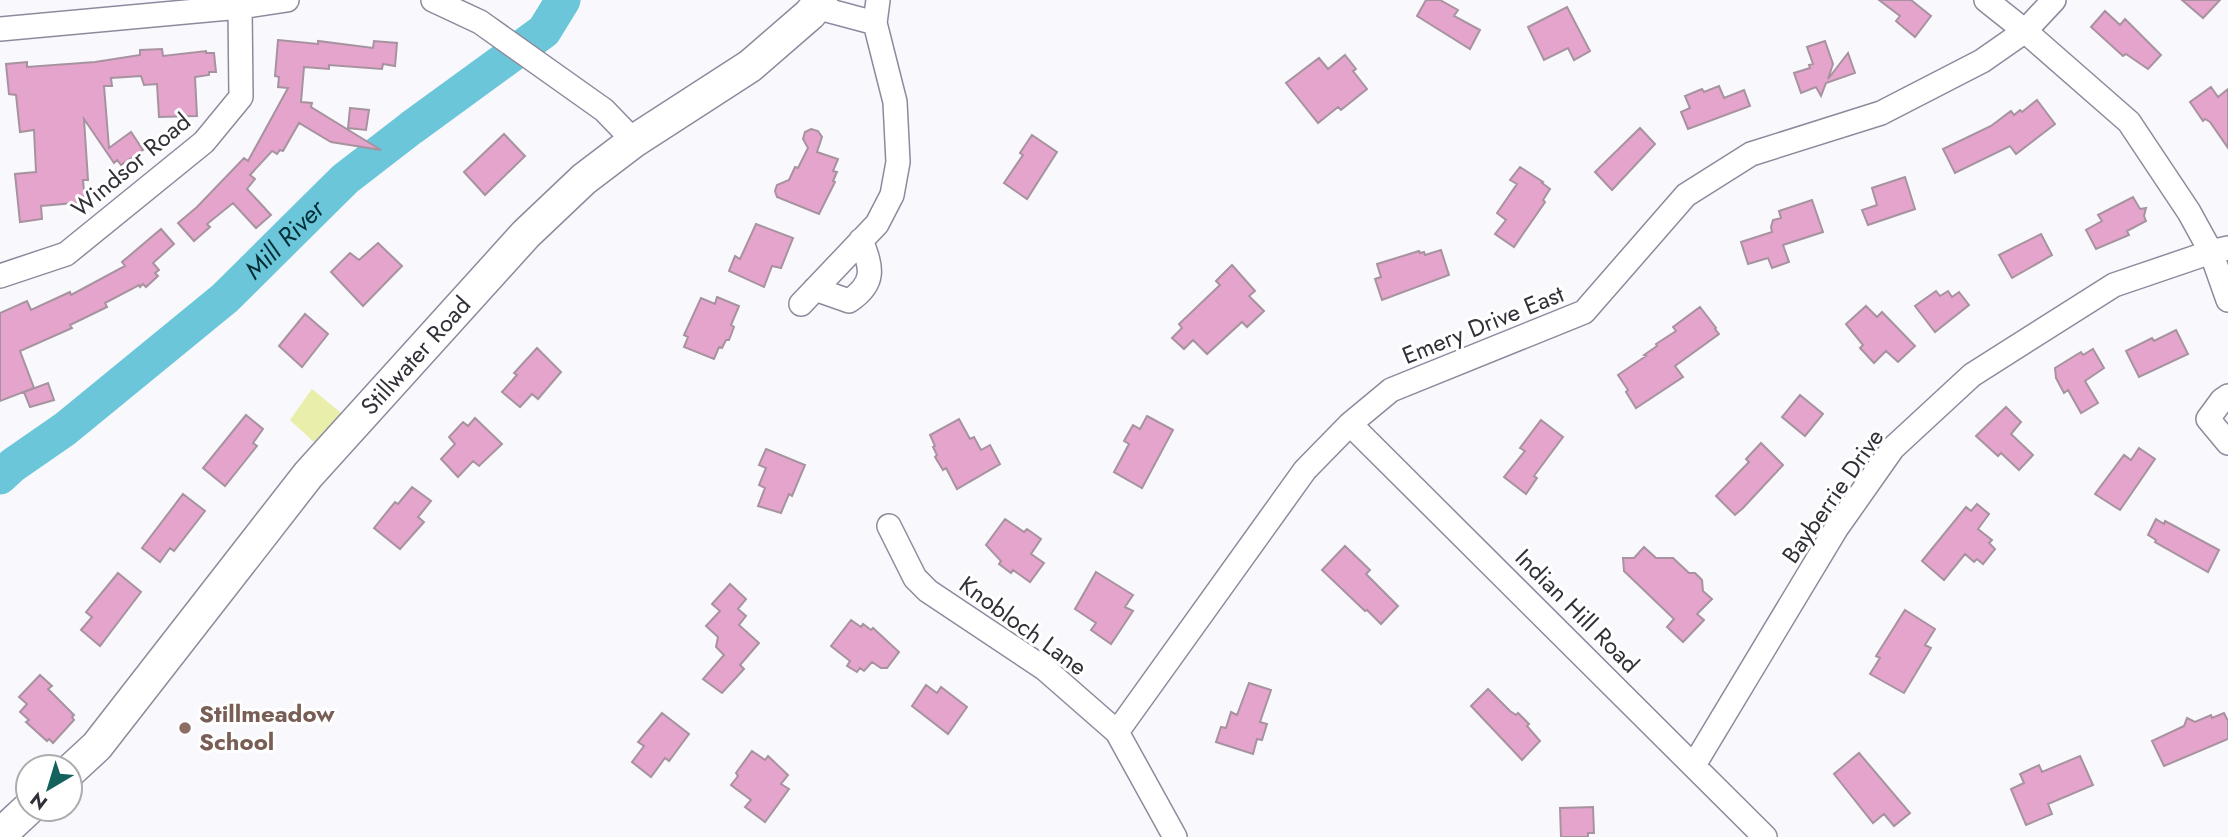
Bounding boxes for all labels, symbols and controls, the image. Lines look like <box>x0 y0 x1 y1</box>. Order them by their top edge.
street label: Windsor Road <box>63 104 198 225</box>
water label: Mill River <box>235 190 334 288</box>
street label: Emery Drive East <box>1397 276 1569 373</box>
street label: Stillwater Road <box>352 288 479 423</box>
street label: Bayberrie Drive <box>1773 421 1892 570</box>
street label: Indian Hill Road <box>1507 541 1647 681</box>
street label: Knobloch Lane <box>952 567 1094 684</box>
place label: Stillmeadow School <box>199 696 335 759</box>
marker: Stillmeadow School <box>177 720 193 736</box>
north arrow <box>14 753 84 823</box>
text: N <box>25 786 53 816</box>

